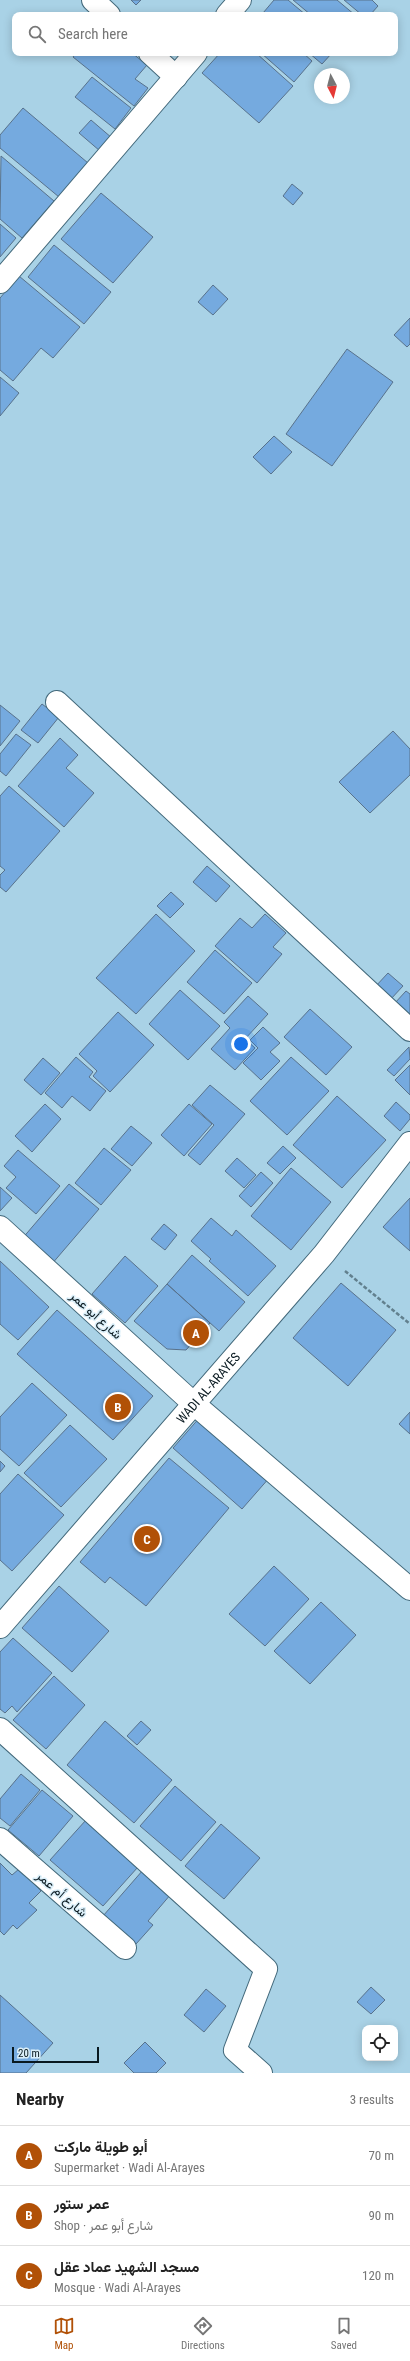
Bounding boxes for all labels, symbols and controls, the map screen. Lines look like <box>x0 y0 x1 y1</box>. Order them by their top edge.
search box <box>12 12 398 56</box>
icon: search <box>26 23 48 45</box>
text: Search here <box>58 25 128 43</box>
north arrow <box>314 68 350 104</box>
your location <box>231 1034 251 1054</box>
street label: شارع أبو عمر <box>65 1287 125 1343</box>
pin: A <box>183 1318 209 1348</box>
street label: WADI AL-ARAYES <box>173 1349 243 1426</box>
pin: B <box>105 1392 131 1422</box>
pin: C <box>134 1524 160 1554</box>
street label: شارع أم عمر <box>32 1867 90 1922</box>
map controls <box>362 2025 398 2061</box>
button: locate <box>362 2025 398 2061</box>
scale bar <box>12 2045 99 2064</box>
text: 20 m <box>18 2047 40 2060</box>
text: Nearby <box>16 2089 64 2109</box>
text: 3 results <box>350 2092 394 2107</box>
text: أبو طويلة ماركت <box>54 2138 148 2156</box>
text: A <box>25 2148 33 2163</box>
text: 70 m <box>368 2148 394 2163</box>
text: Supermarket · Wadi Al-Arayes <box>54 2160 205 2175</box>
text: عمر ستور <box>54 2195 110 2213</box>
text: B <box>25 2208 33 2223</box>
text: 90 m <box>368 2208 394 2223</box>
text: Shop · شارع أبو عمر <box>54 2218 153 2233</box>
text: مسجد الشهيد عماد عقل <box>54 2258 199 2276</box>
text: C <box>25 2268 33 2283</box>
text: 120 m <box>362 2268 394 2283</box>
text: Mosque · Wadi Al-Arayes <box>54 2280 181 2295</box>
tab: Map <box>53 2315 75 2352</box>
tab: Directions <box>181 2315 225 2352</box>
tab: Saved <box>331 2315 357 2352</box>

